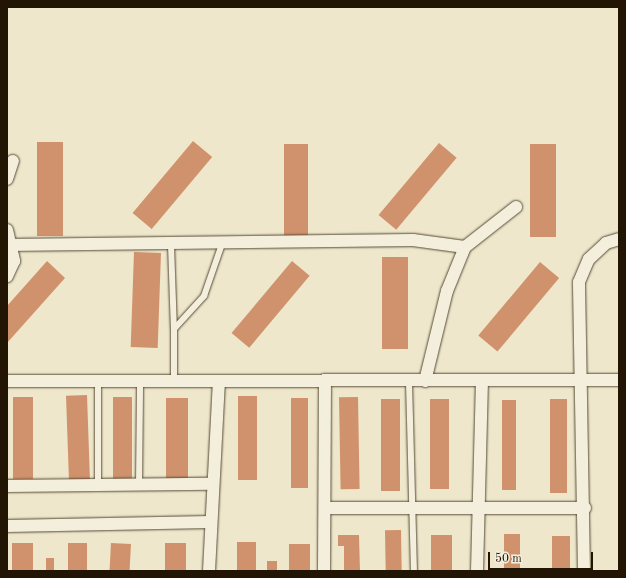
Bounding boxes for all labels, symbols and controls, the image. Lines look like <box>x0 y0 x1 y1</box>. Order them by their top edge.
scale bar <box>490 544 595 570</box>
text: 50 m <box>495 553 522 565</box>

